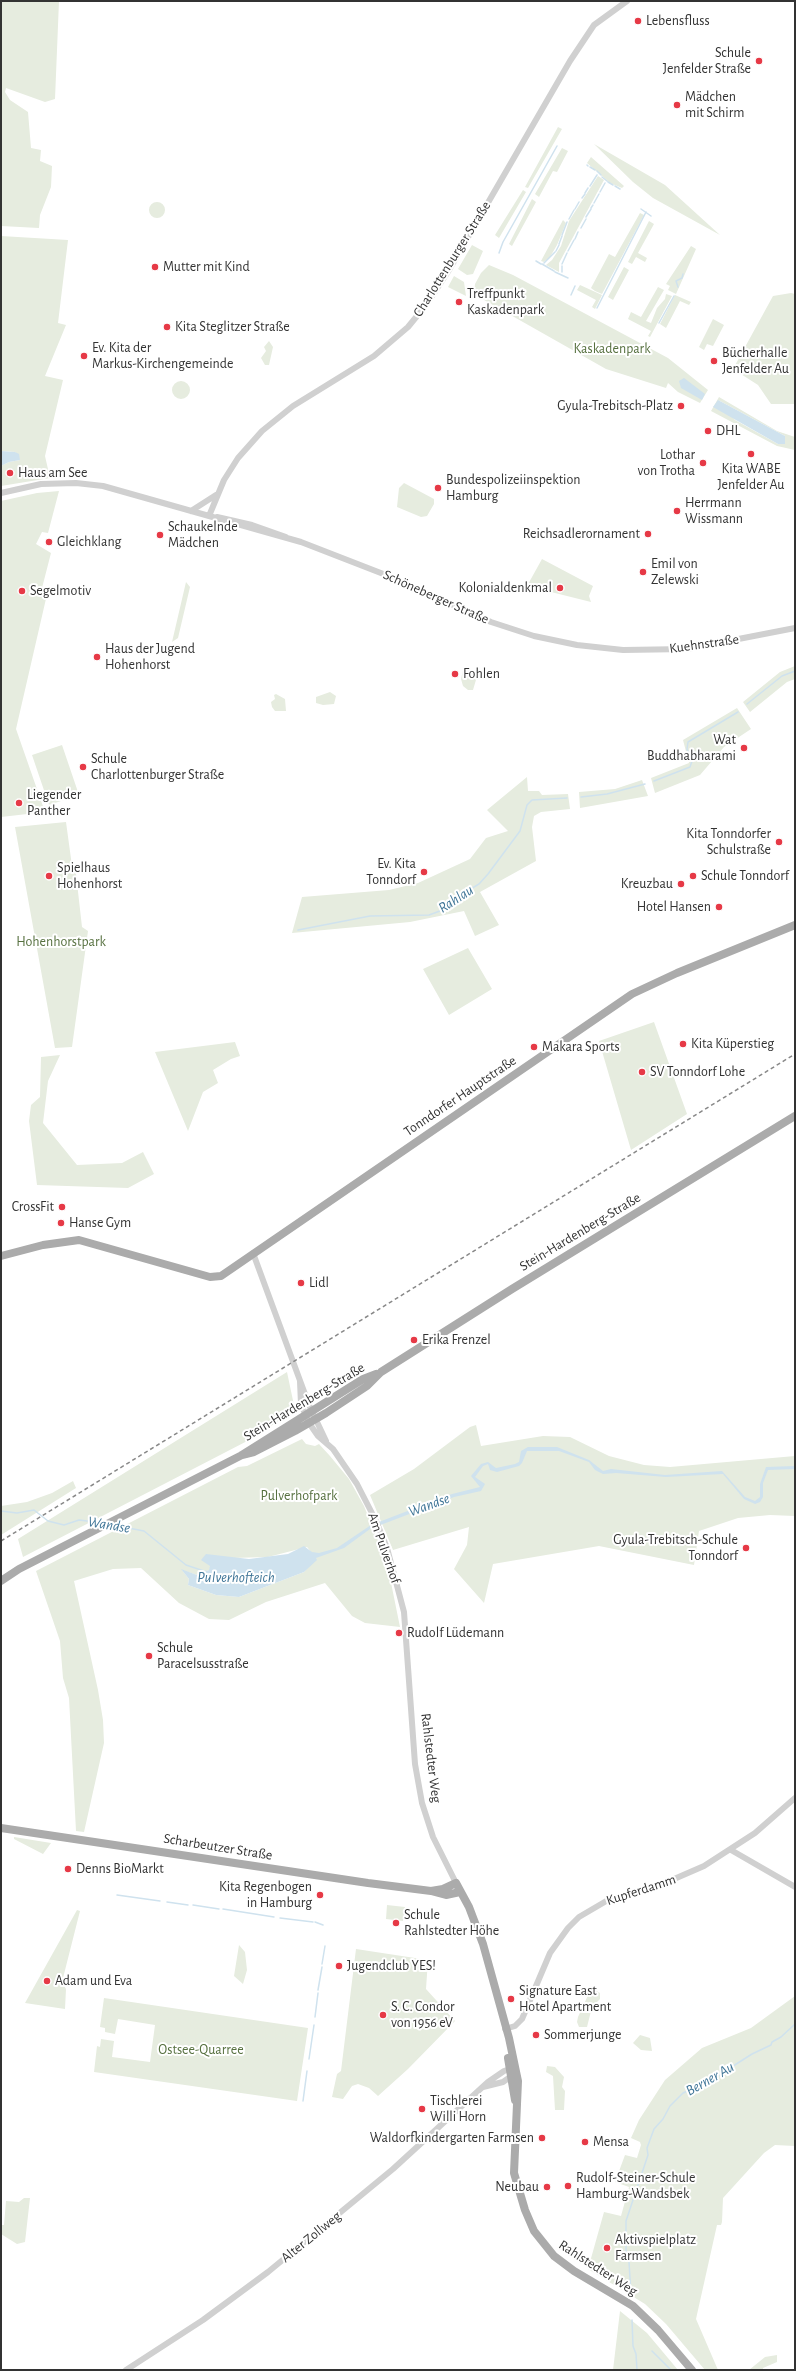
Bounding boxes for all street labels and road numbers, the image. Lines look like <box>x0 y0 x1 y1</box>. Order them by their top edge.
street label: Charlottenburger Straße <box>410 198 494 320</box>
street label: Schöneberger Straße <box>381 566 491 628</box>
street label: Kuehnstraße <box>668 631 740 657</box>
street label: Tonndorfer Hauptstraße <box>401 1052 519 1140</box>
street label: Stein-Hardenberg-Straße <box>516 1189 644 1275</box>
street label: Stein-Hardenberg-Straße <box>240 1359 368 1445</box>
street label: Am Pulverhof <box>364 1510 404 1586</box>
street label: Rahlstedter Weg <box>417 1712 445 1804</box>
street label: Scharbeutzer Straße <box>162 1830 274 1864</box>
street label: Kupferdamm <box>604 1871 678 1909</box>
street label: Alter Zollweg <box>278 2208 344 2266</box>
street label: Rahlstedter Weg <box>556 2236 640 2300</box>

